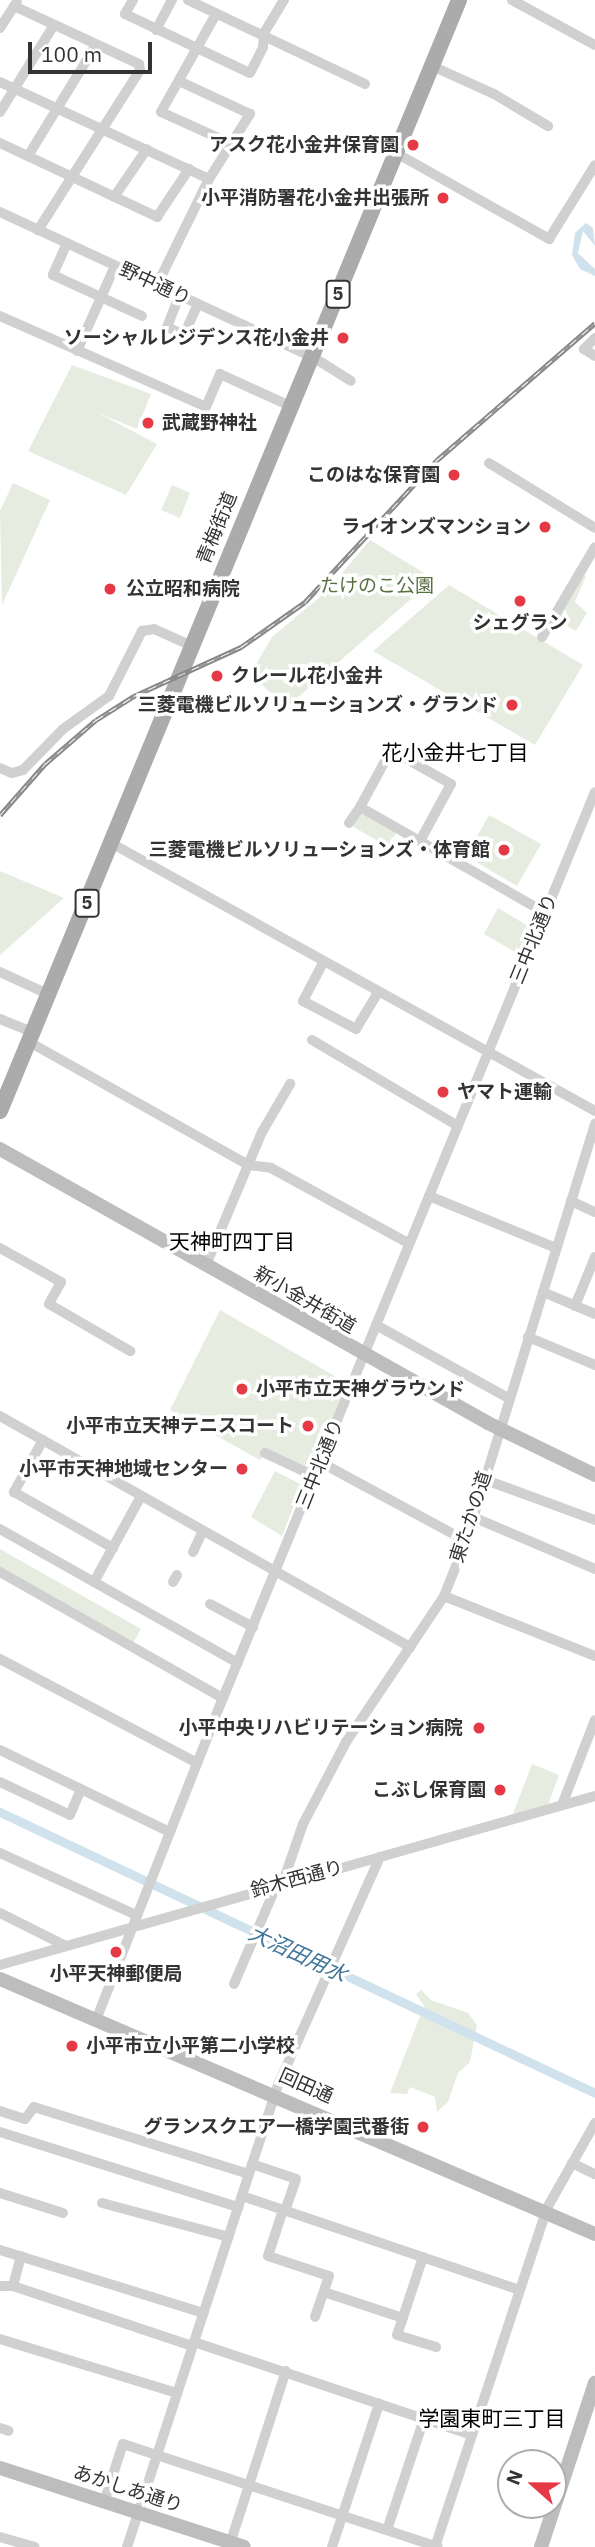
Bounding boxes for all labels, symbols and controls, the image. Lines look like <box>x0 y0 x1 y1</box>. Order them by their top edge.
scale bar <box>32 28 156 72</box>
text: 100 m <box>41 40 102 68</box>
place label: アスク花小金井保育園 <box>209 134 399 156</box>
marker: アスク花小金井保育園 <box>405 137 421 153</box>
place label: 小平消防署花小金井出張所 <box>201 187 429 209</box>
marker: 小平消防署花小金井出張所 <box>435 190 451 206</box>
street label: 野中通り <box>116 258 194 310</box>
road number: 5 <box>324 280 352 308</box>
place label: ソーシャルレジデンス花小金井 <box>63 327 329 349</box>
marker: ソーシャルレジデンス花小金井 <box>335 330 351 346</box>
place label: 武蔵野神社 <box>162 412 257 434</box>
marker: 武蔵野神社 <box>140 415 156 431</box>
place label: このはな保育園 <box>307 464 440 486</box>
marker: このはな保育園 <box>446 467 462 483</box>
street label: 青梅街道 <box>192 488 242 568</box>
place label: ライオンズマンション <box>341 516 531 538</box>
marker: ライオンズマンション <box>537 519 553 535</box>
park label: たけのこ公園 <box>320 575 434 597</box>
place label: 公立昭和病院 <box>126 578 240 600</box>
marker: 公立昭和病院 <box>100 579 120 599</box>
marker: シェグラン <box>512 593 528 609</box>
place label: シェグラン <box>473 612 567 634</box>
place label: クレール花小金井 <box>231 665 383 687</box>
marker: クレール花小金井 <box>209 668 225 684</box>
place label: 三菱電機ビルソリューションズ・グランド <box>137 694 498 716</box>
marker: 三菱電機ビルソリューションズ・グランド <box>504 697 520 713</box>
district label: 花小金井七丁目 <box>382 739 528 765</box>
place label: 三菱電機ビルソリューションズ・体育館 <box>148 839 490 861</box>
marker: 三菱電機ビルソリューションズ・体育館 <box>496 842 512 858</box>
road number: 5 <box>73 888 101 918</box>
street label: 三中北通り <box>506 891 562 987</box>
place label: ヤマト運輸 <box>457 1081 552 1103</box>
marker: ヤマト運輸 <box>435 1084 451 1100</box>
district label: 天神町四丁目 <box>169 1228 295 1254</box>
street label: 新小金井街道 <box>250 1262 360 1338</box>
place label: 小平市立天神グラウンド <box>256 1378 465 1400</box>
marker: 小平市立天神グラウンド <box>234 1381 250 1397</box>
place label: 小平市立天神テニスコート <box>66 1415 294 1437</box>
street label: 三中北通り <box>292 1416 348 1512</box>
marker: 小平市立天神テニスコート <box>300 1418 316 1434</box>
place label: 小平市天神地域センター <box>19 1458 228 1480</box>
marker: 小平市天神地域センター <box>234 1461 250 1477</box>
street label: 東たかの道 <box>445 1468 497 1566</box>
place label: 小平中央リハビリテーション病院 <box>178 1717 463 1739</box>
marker: 小平中央リハビリテーション病院 <box>469 1718 489 1738</box>
place label: こぶし保育園 <box>372 1779 486 1801</box>
marker: こぶし保育園 <box>492 1782 508 1798</box>
street label: 鈴木西通り <box>248 1856 346 1902</box>
water label: 大沼田用水 <box>245 1919 351 1987</box>
marker: 小平天神郵便局 <box>108 1944 124 1960</box>
place label: 小平天神郵便局 <box>50 1963 182 1985</box>
place label: 小平市立小平第二小学校 <box>86 2035 295 2057</box>
marker: 小平市立小平第二小学校 <box>64 2038 80 2054</box>
street label: 回田通 <box>275 2064 337 2108</box>
place label: グランスクエア一橋学園弐番街 <box>143 2116 409 2138</box>
marker: グランスクエア一橋学園弐番街 <box>415 2119 431 2135</box>
district label: 学園東町三丁目 <box>419 2405 565 2431</box>
north arrow <box>497 2449 567 2519</box>
street label: あかしあ通り <box>70 2461 186 2517</box>
text: N <box>501 2466 528 2488</box>

